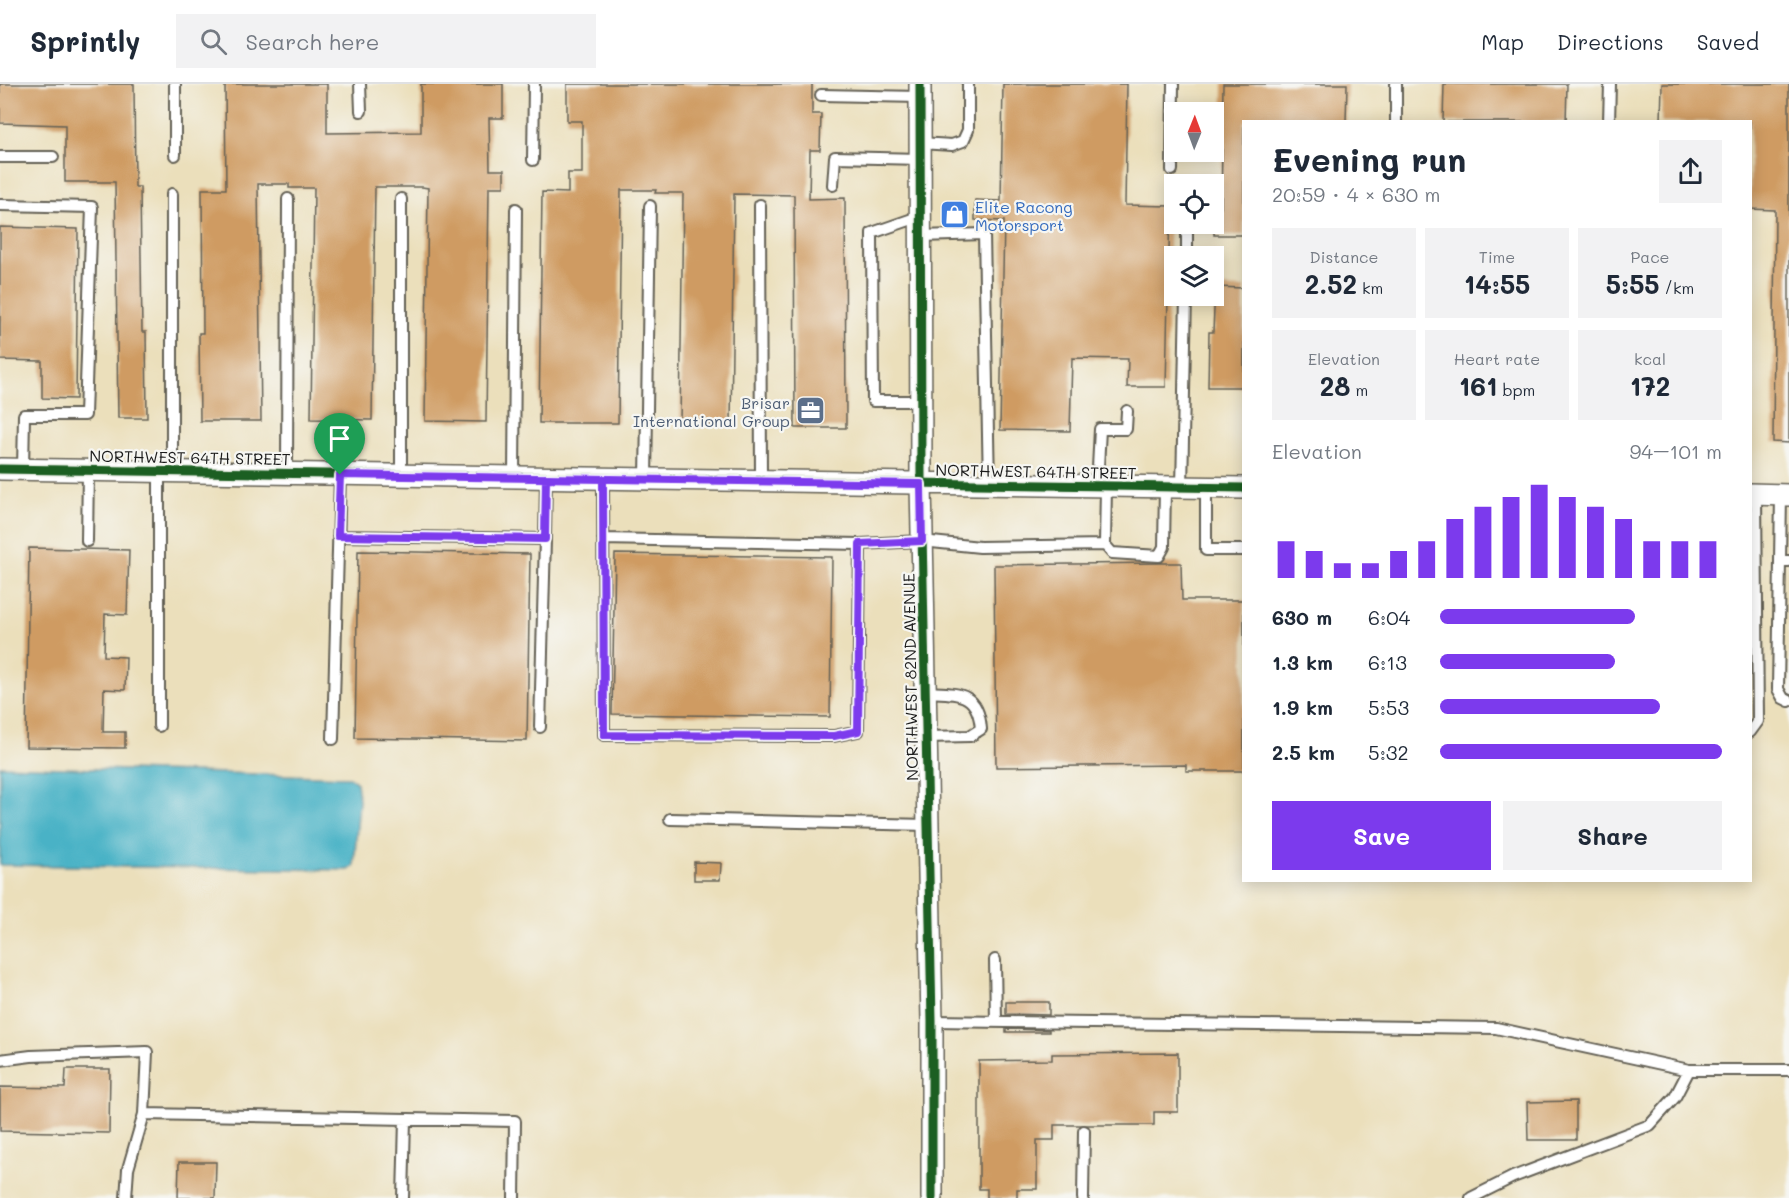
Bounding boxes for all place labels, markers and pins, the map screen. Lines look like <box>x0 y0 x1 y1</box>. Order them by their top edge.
place label: Elite Racong Motorsport <box>975 196 1072 235</box>
shop icon: Elite Racong Motorsport <box>938 199 970 231</box>
place label: Brisar International Group <box>633 392 790 431</box>
office icon: Brisar International Group <box>795 395 827 427</box>
pin <box>314 413 365 475</box>

